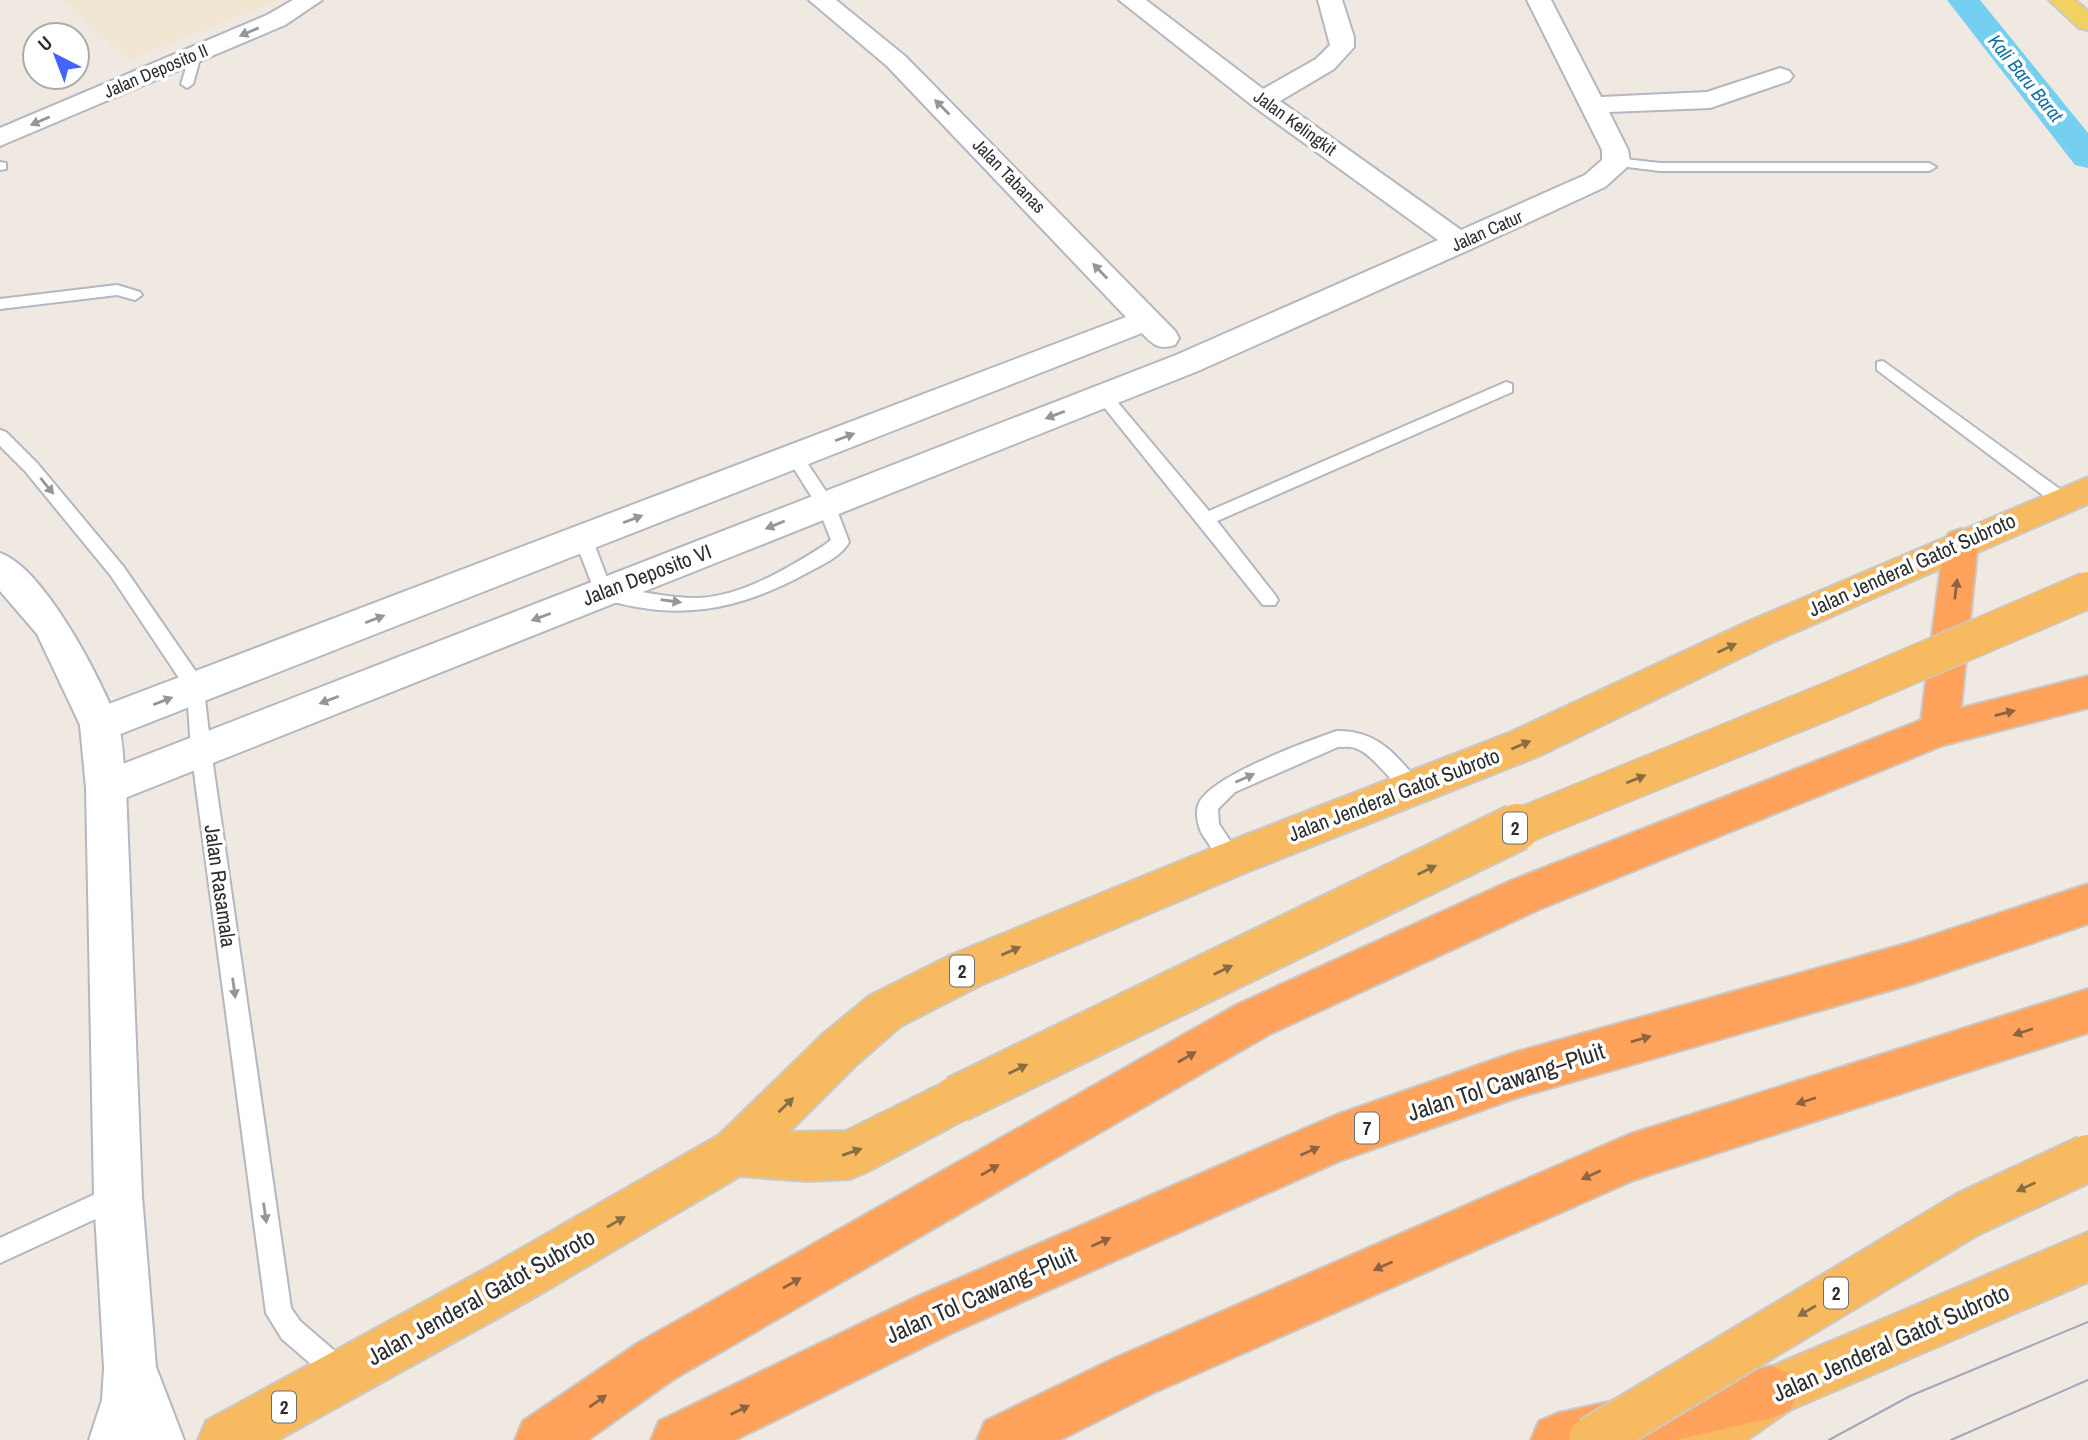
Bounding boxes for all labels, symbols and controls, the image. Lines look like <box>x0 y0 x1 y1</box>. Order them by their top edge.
north arrow <box>21 21 91 91</box>
one-way arrow <box>238 26 259 37</box>
water label: Kali Baru Barat <box>1983 29 2070 128</box>
text: U <box>32 30 58 57</box>
street label: Jalan Deposito II <box>100 37 212 104</box>
street label: Jalan Kelingkit <box>1249 84 1342 161</box>
one-way arrow <box>935 99 951 116</box>
one-way arrow <box>30 115 50 127</box>
street label: Jalan Tabanas <box>967 133 1051 219</box>
street label: Jalan Catur <box>1447 204 1526 257</box>
one-way arrow <box>1092 263 1108 280</box>
one-way arrow <box>1045 410 1066 421</box>
one-way arrow <box>834 431 855 442</box>
one-way arrow <box>39 476 54 494</box>
street label: Jalan Jenderal Gatot Subroto <box>1804 506 2020 623</box>
one-way arrow <box>622 513 643 524</box>
one-way arrow <box>765 520 786 531</box>
street label: Jalan Deposito VI <box>578 537 715 612</box>
one-way arrow <box>1950 578 1961 600</box>
one-way arrow <box>660 596 682 607</box>
one-way arrow <box>530 612 551 623</box>
one-way arrow <box>364 613 385 624</box>
one-way arrow <box>1717 642 1737 653</box>
one-way arrow <box>152 695 173 706</box>
one-way arrow <box>318 695 339 706</box>
one-way arrow <box>1994 707 2016 718</box>
one-way arrow <box>1511 739 1532 750</box>
street label: Jalan Jenderal Gatot Subroto <box>1284 741 1504 848</box>
one-way arrow <box>1235 772 1255 784</box>
one-way arrow <box>1625 773 1646 784</box>
road number: 2 <box>1503 813 1527 844</box>
street label: Jalan Rasamala <box>198 823 244 949</box>
one-way arrow <box>1417 865 1437 876</box>
one-way arrow <box>1001 945 1021 957</box>
road number: 2 <box>950 956 974 987</box>
one-way arrow <box>1213 964 1233 975</box>
one-way arrow <box>229 977 240 999</box>
one-way arrow <box>2012 1027 2033 1038</box>
street label: Jalan Tol Cawang–Pluit <box>1403 1034 1609 1128</box>
one-way arrow <box>1631 1034 1652 1044</box>
one-way arrow <box>1178 1051 1197 1063</box>
one-way arrow <box>1008 1064 1028 1075</box>
one-way arrow <box>777 1096 794 1113</box>
one-way arrow <box>1796 1097 1817 1107</box>
road number: 7 <box>1355 1112 1379 1144</box>
one-way arrow <box>1300 1145 1320 1157</box>
one-way arrow <box>842 1146 863 1157</box>
one-way arrow <box>980 1164 999 1176</box>
one-way arrow <box>1581 1170 1602 1181</box>
one-way arrow <box>2016 1181 2036 1193</box>
one-way arrow <box>260 1202 271 1224</box>
one-way arrow <box>606 1216 626 1228</box>
street label: Jalan Jenderal Gatot Subroto <box>361 1220 600 1372</box>
one-way arrow <box>1091 1236 1112 1247</box>
street label: Jalan Tol Cawang–Pluit <box>880 1238 1081 1350</box>
one-way arrow <box>1372 1261 1393 1272</box>
street label: Jalan Jenderal Gatot Subroto <box>1767 1275 2014 1409</box>
one-way arrow <box>783 1277 802 1289</box>
road number: 2 <box>1824 1278 1848 1308</box>
one-way arrow <box>1797 1304 1816 1317</box>
road number: 2 <box>272 1392 296 1422</box>
one-way arrow <box>589 1394 607 1408</box>
one-way arrow <box>730 1404 750 1415</box>

